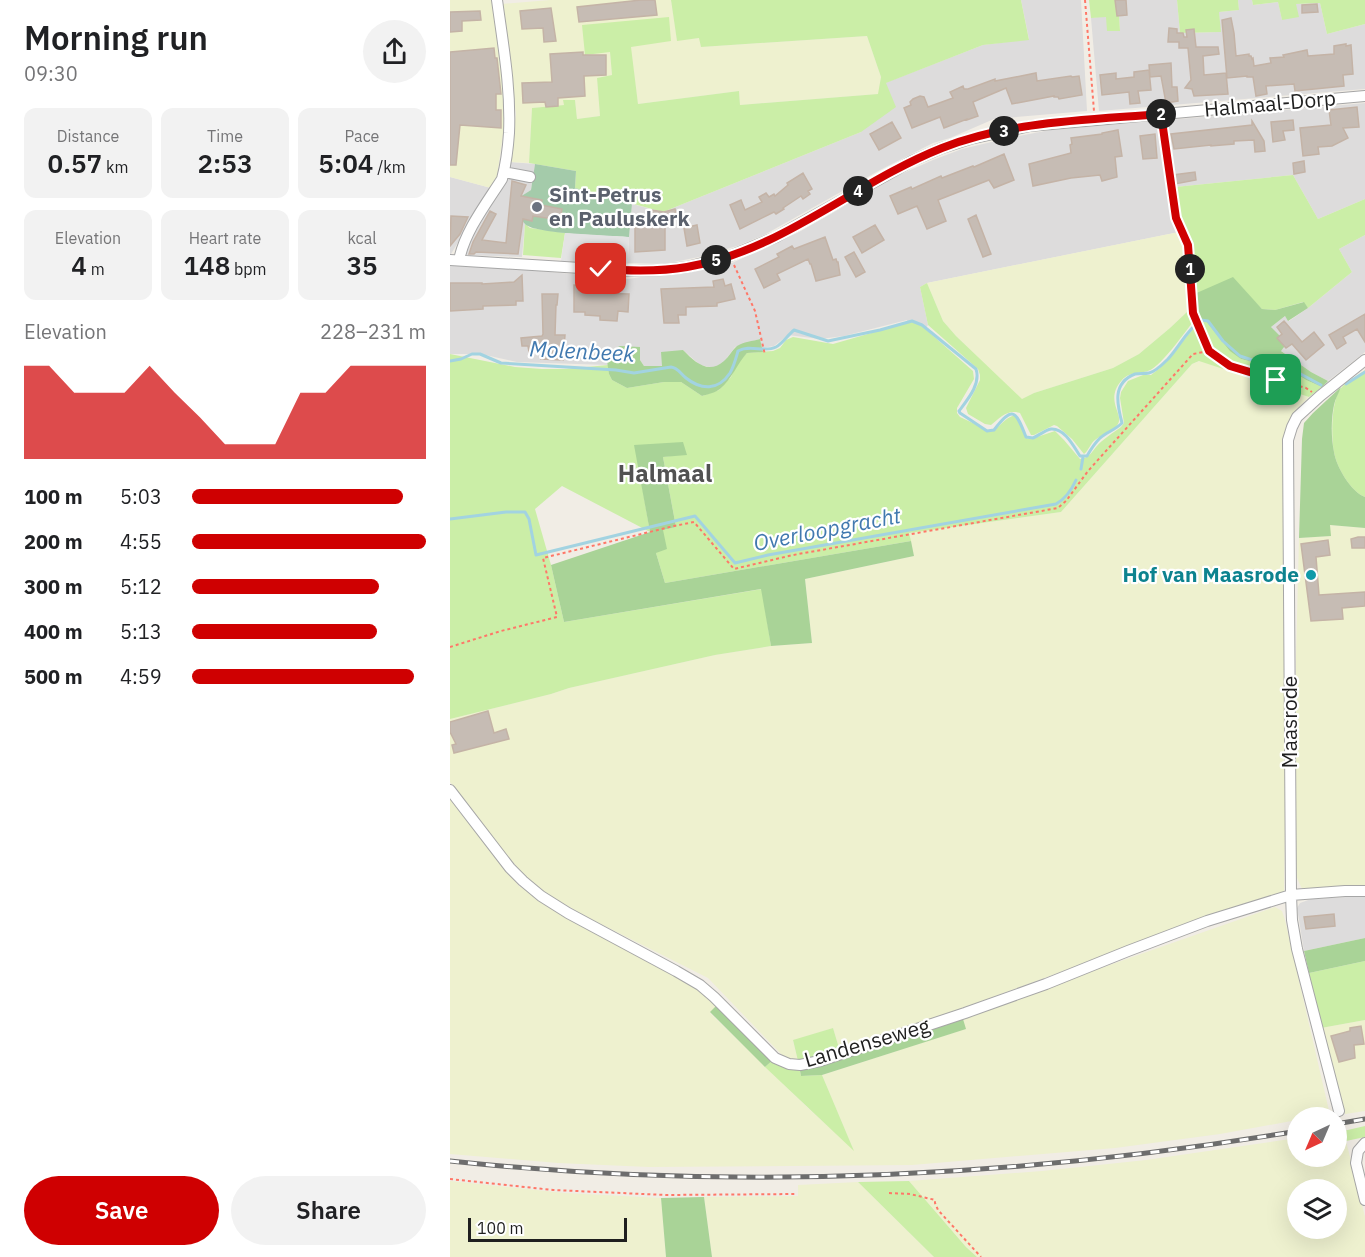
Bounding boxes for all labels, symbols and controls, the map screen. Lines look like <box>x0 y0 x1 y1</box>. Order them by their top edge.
text: Morning run <box>24 16 208 59</box>
button: share <box>363 20 426 83</box>
text: 09:30 <box>24 60 78 87</box>
street label: Halmaal-Dorp <box>1203 83 1337 123</box>
pin: 2 <box>1146 99 1176 129</box>
text: 2 <box>1156 104 1166 124</box>
pin: 3 <box>989 116 1019 146</box>
text: 3 <box>999 121 1009 141</box>
text: Distance <box>57 126 119 146</box>
text: Time <box>207 126 243 146</box>
text: Pace <box>345 126 379 146</box>
text: 0.57 <box>48 146 102 180</box>
text: 2:53 <box>197 146 253 180</box>
text: 5:04 <box>318 146 373 180</box>
text: km <box>102 157 128 177</box>
text: /km <box>373 157 406 177</box>
pin: 4 <box>843 176 873 206</box>
place label: Sint-Petrus en Pauluskerk <box>549 180 690 232</box>
text: 4 <box>853 181 863 201</box>
marker: Sint-Petrus en Pauluskerk <box>530 200 544 214</box>
text: Elevation <box>55 228 121 248</box>
text: Heart rate <box>189 228 261 248</box>
text: kcal <box>347 228 377 248</box>
pin <box>575 243 626 294</box>
pin: 5 <box>701 245 731 275</box>
text: 4 <box>71 248 87 282</box>
text: 148 <box>183 248 230 282</box>
text: 35 <box>346 248 378 282</box>
text: 5 <box>711 250 721 270</box>
icon: check <box>584 252 617 285</box>
pin: 1 <box>1175 254 1205 284</box>
text: m <box>87 259 105 279</box>
text: bpm <box>230 259 267 279</box>
text: 1 <box>1185 259 1195 279</box>
text: Elevation <box>24 318 107 345</box>
text: 228–231 m <box>320 318 426 345</box>
water label: Molenbeek <box>529 333 636 368</box>
pin <box>1250 354 1301 405</box>
icon: arrive <box>1259 363 1292 396</box>
district label: Halmaal <box>618 457 712 489</box>
text: 100 m <box>24 483 83 510</box>
text: 5:03 <box>120 483 162 510</box>
water label: Overloopgracht <box>751 500 904 557</box>
text: 200 m <box>24 528 83 555</box>
text: 4:55 <box>120 528 162 555</box>
place label: Hof van Maasrode <box>1123 560 1299 588</box>
marker: Hof van Maasrode <box>1304 568 1318 582</box>
text: 300 m <box>24 573 83 600</box>
text: 5:12 <box>120 573 162 600</box>
text: 400 m <box>24 618 83 645</box>
text: 5:13 <box>120 618 162 645</box>
text: 500 m <box>24 663 83 690</box>
text: 4:59 <box>120 663 162 690</box>
street label: Maasrode <box>1275 676 1303 768</box>
street label: Landenseweg <box>801 1011 933 1073</box>
north arrow <box>1287 1107 1347 1167</box>
map controls <box>1287 1107 1347 1239</box>
button: Save <box>24 1176 219 1245</box>
button: Share <box>231 1176 426 1245</box>
button: layers <box>1287 1179 1347 1239</box>
scale bar <box>468 1215 627 1242</box>
text: 100 m <box>477 1218 524 1238</box>

